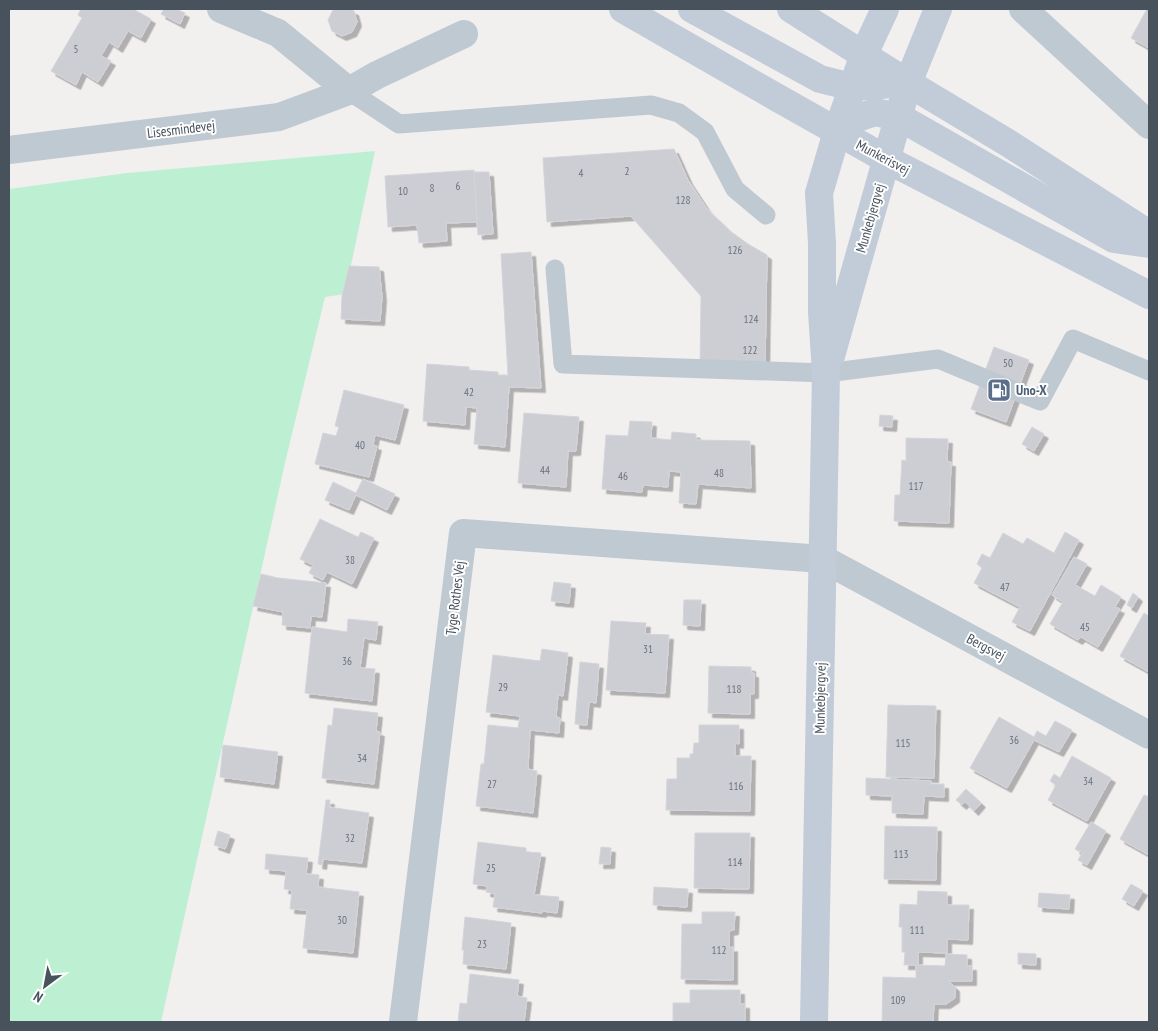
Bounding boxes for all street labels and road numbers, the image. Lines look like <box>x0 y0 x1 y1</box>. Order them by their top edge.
street label: Lisesmindevej <box>146 116 216 142</box>
street label: Munkerisvej <box>853 135 913 179</box>
street label: Munkebjergvej <box>852 181 888 255</box>
street label: Tyge Rothes Vej <box>442 560 468 636</box>
street label: Bergsvej <box>964 629 1008 665</box>
street label: Munkebjergvej <box>810 662 830 734</box>

